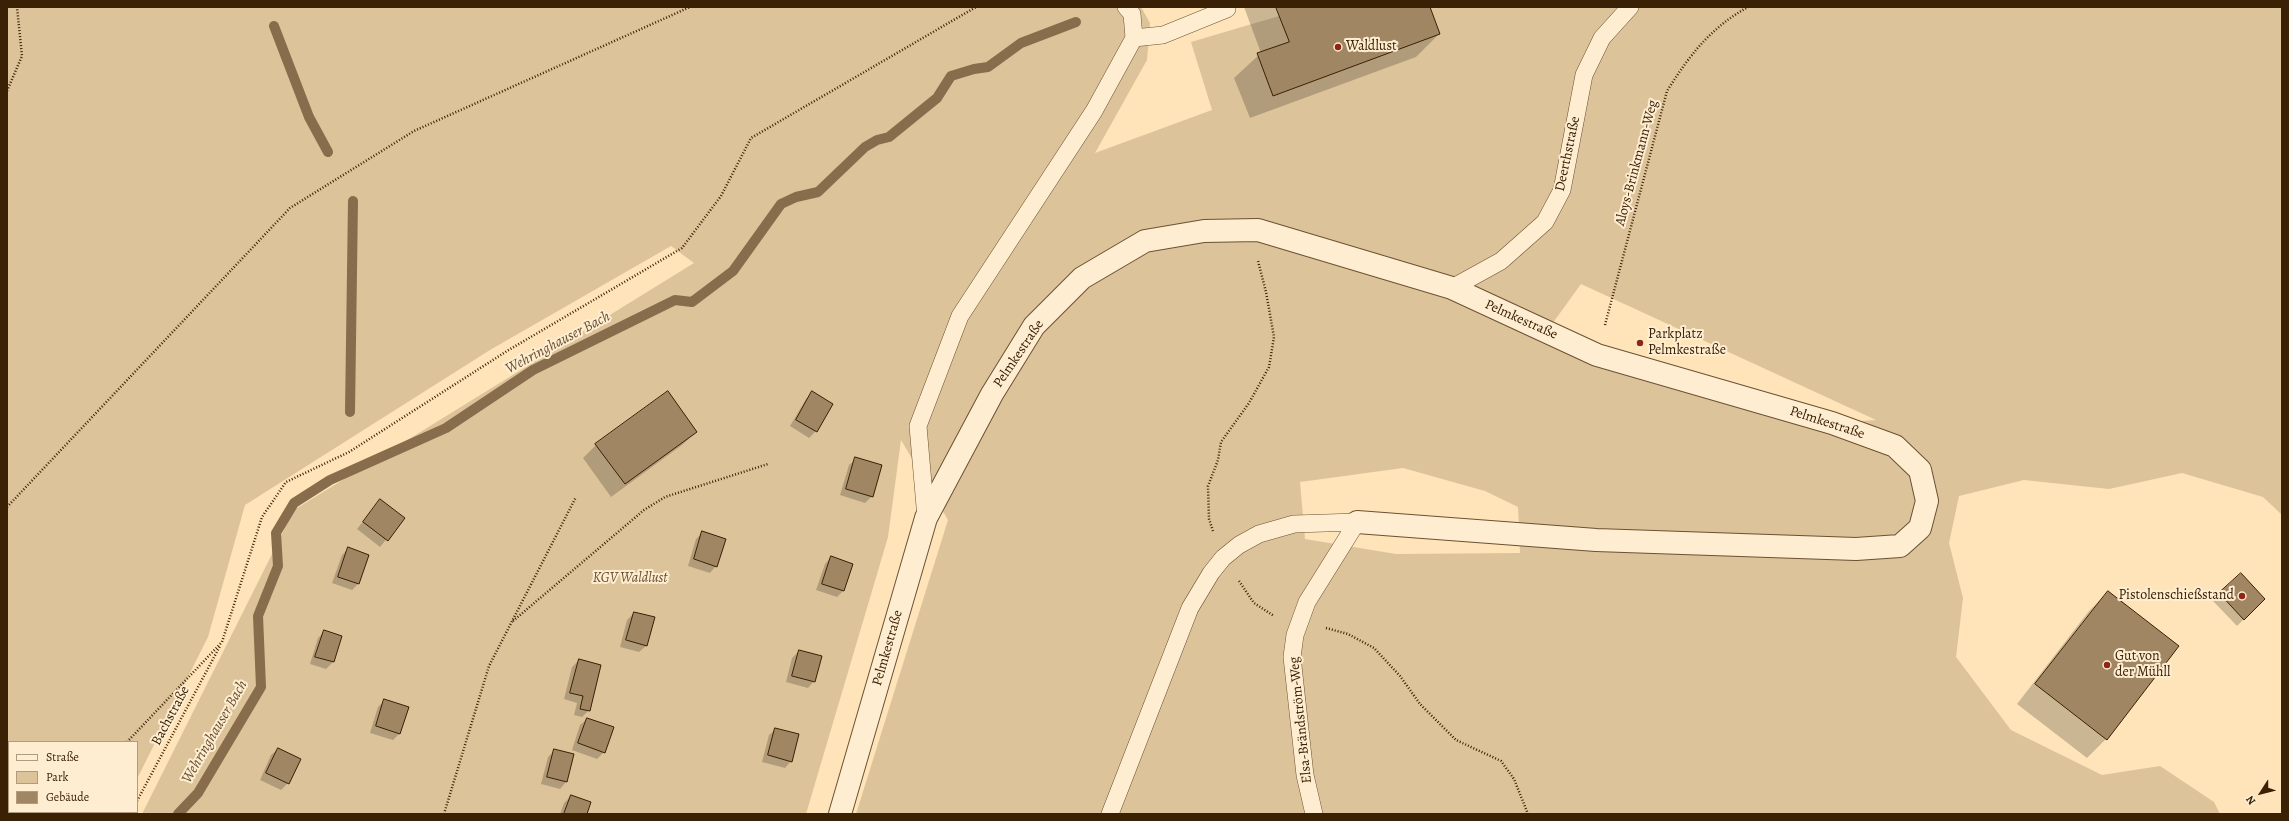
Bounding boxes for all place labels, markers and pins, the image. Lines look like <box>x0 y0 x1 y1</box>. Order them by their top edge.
place label: Waldlust <box>1346 39 1397 55</box>
marker: Waldlust <box>1333 42 1343 52</box>
place label: Parkplatz Pelmkestraße <box>1648 327 1726 360</box>
marker: Parkplatz Pelmkestraße <box>1635 338 1645 348</box>
place label: Pistolenschießstand <box>2118 588 2234 604</box>
marker: Pistolenschießstand <box>2237 591 2247 601</box>
place label: Gut von der Mühll <box>2115 649 2170 682</box>
marker: Gut von der Mühll <box>2102 660 2112 670</box>

